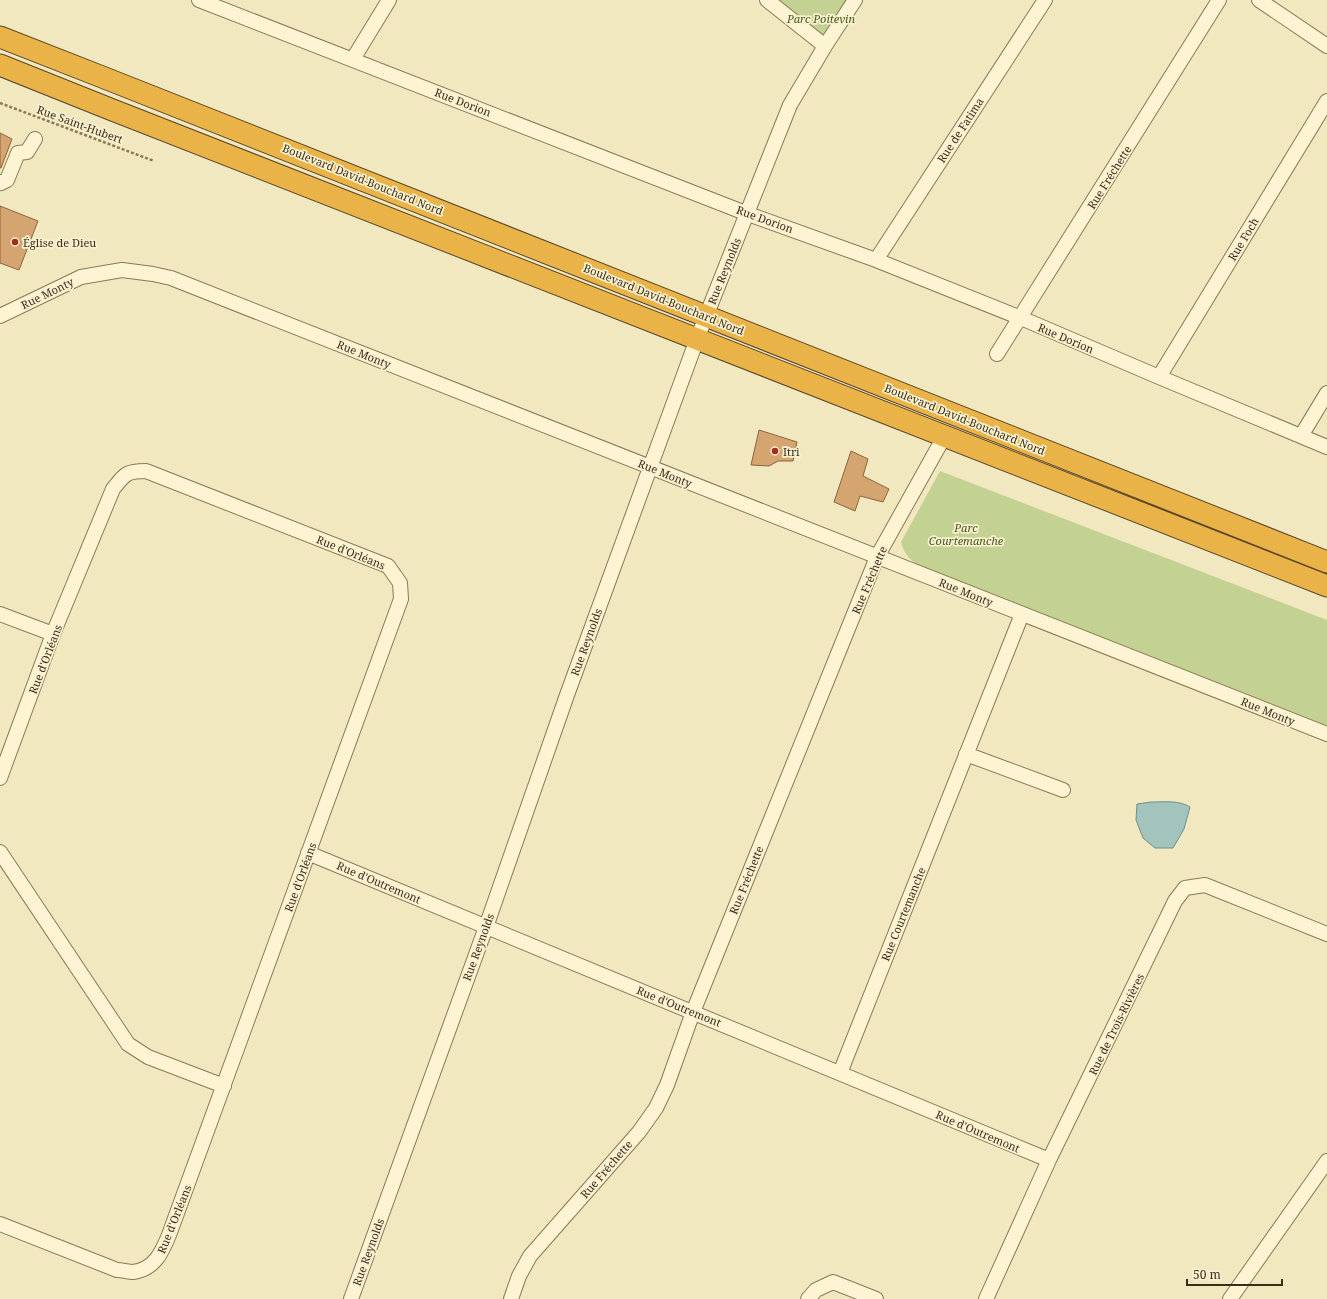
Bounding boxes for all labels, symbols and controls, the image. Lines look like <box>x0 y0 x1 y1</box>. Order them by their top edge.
park label: Parc Poitevin <box>786 11 855 26</box>
street label: Rue Dorion <box>433 84 493 120</box>
street label: Rue de Fatima <box>933 95 987 165</box>
street label: Rue Saint-Hubert <box>35 101 125 147</box>
street label: Boulevard David-Bouchard Nord <box>280 140 446 218</box>
street label: Rue Fréchette <box>1083 142 1135 212</box>
street label: Rue Dorion <box>735 202 795 236</box>
street label: Rue Foch <box>1224 215 1262 263</box>
place label: Église de Dieu <box>23 235 96 250</box>
street label: Rue Reynolds <box>704 235 744 307</box>
marker: Église de Dieu <box>10 237 20 247</box>
street label: Boulevard David-Bouchard Nord <box>581 260 747 338</box>
street label: Rue Monty <box>18 273 77 312</box>
street label: Rue Dorion <box>1036 319 1096 357</box>
street label: Rue Monty <box>335 336 394 372</box>
street label: Boulevard David-Bouchard Nord <box>882 380 1048 458</box>
place label: Itri <box>783 444 800 459</box>
marker: Itri <box>770 446 780 456</box>
street label: Rue Monty <box>636 455 695 491</box>
park label: Parc Courtemanche <box>929 520 1004 548</box>
street label: Rue d'Orléans <box>314 531 388 573</box>
street label: Rue Fréchette <box>848 544 890 616</box>
street label: Rue Monty <box>937 574 996 610</box>
street label: Rue Reynolds <box>567 606 605 678</box>
street label: Rue d'Orléans <box>25 622 65 696</box>
street label: Rue Monty <box>1239 693 1298 729</box>
street label: Rue d'Orléans <box>280 840 320 914</box>
street label: Rue Fréchette <box>725 844 767 916</box>
street label: Rue d'Outremont <box>335 858 423 907</box>
street label: Rue Courtemanche <box>877 865 929 963</box>
street label: Rue Reynolds <box>459 911 497 983</box>
street label: Rue de Trois-Rivières <box>1085 971 1147 1077</box>
street label: Rue d'Outremont <box>635 982 724 1030</box>
street label: Rue d'Outremont <box>934 1107 1022 1156</box>
street label: Rue Fréchette <box>577 1137 635 1201</box>
street label: Rue d'Orléans <box>153 1182 195 1256</box>
street label: Rue Reynolds <box>349 1216 387 1288</box>
scale bar <box>1187 1261 1282 1287</box>
text: 50 m <box>1193 1266 1221 1283</box>

